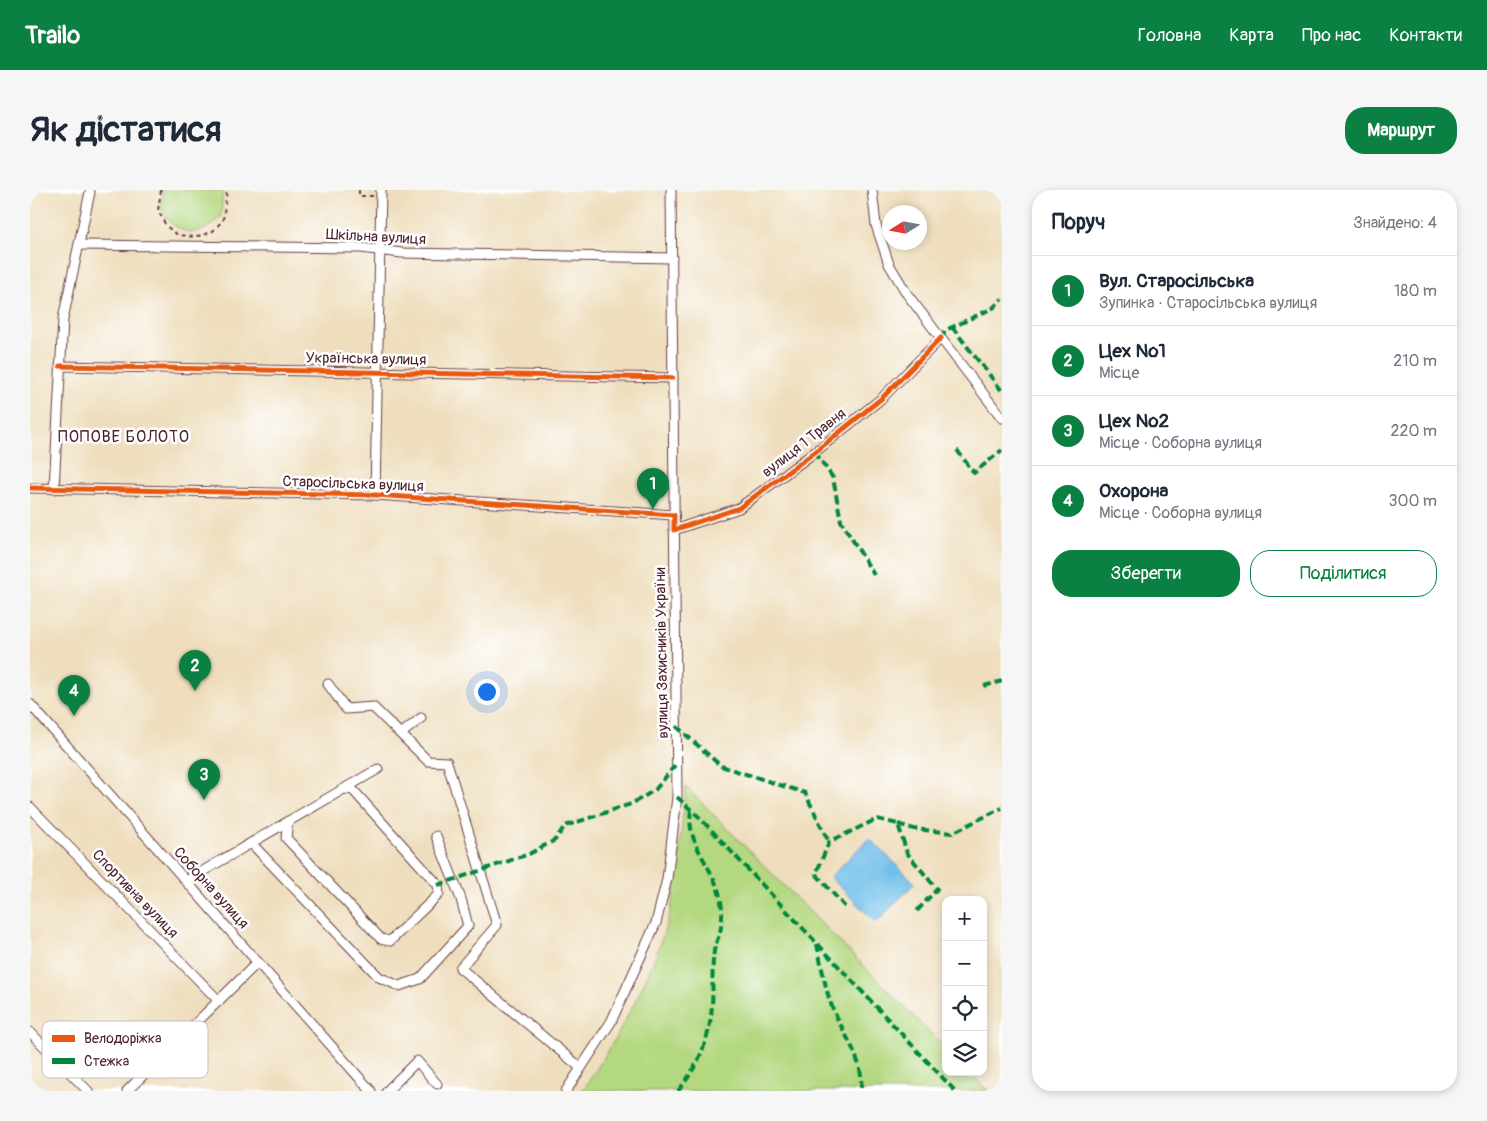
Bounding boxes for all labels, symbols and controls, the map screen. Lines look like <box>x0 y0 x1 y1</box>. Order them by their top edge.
text: Trailo <box>25 21 80 50</box>
text: Головна <box>1138 24 1201 47</box>
text: Карта <box>1229 24 1274 47</box>
text: Про нас <box>1302 24 1361 47</box>
text: Контакти <box>1389 24 1462 47</box>
button: Маршрут <box>1345 107 1457 154</box>
text: Як дістатися <box>30 108 221 152</box>
north arrow <box>882 205 927 250</box>
text: Поруч <box>1052 209 1105 236</box>
text: Знайдено: 4 <box>1353 213 1437 233</box>
street label: Шкільна вулиця <box>326 225 426 249</box>
text: Вул. Старосільська <box>1099 269 1254 293</box>
text: 1 <box>1065 281 1071 301</box>
text: 180 m <box>1394 281 1437 301</box>
text: Зупинка · Старосільська вулиця <box>1099 293 1317 313</box>
text: Цех №1 <box>1099 339 1166 363</box>
street label: Українська вулиця <box>306 348 426 370</box>
text: 2 <box>1064 351 1072 371</box>
text: 210 m <box>1393 351 1437 371</box>
text: Місце <box>1099 363 1139 383</box>
street label: вулиця 1 Травня <box>758 404 850 482</box>
text: Цех №2 <box>1099 409 1169 433</box>
text: 3 <box>1064 421 1072 441</box>
text: 220 m <box>1391 421 1437 441</box>
district label: ПОПОВЕ БОЛОТО <box>58 427 190 447</box>
text: Місце · Соборна вулиця <box>1099 433 1262 453</box>
pin: 1 <box>637 468 669 509</box>
street label: Старосільська вулиця <box>282 472 424 496</box>
text: Охорона <box>1099 479 1168 503</box>
text: 4 <box>1063 491 1073 511</box>
text: 300 m <box>1389 491 1437 511</box>
text: Місце · Соборна вулиця <box>1099 503 1262 523</box>
button: Зберегти <box>1052 550 1240 597</box>
button: Поділитися <box>1250 550 1437 597</box>
street label: вулиця Захисників України <box>651 567 673 739</box>
pin: 2 <box>179 650 211 691</box>
pin: 4 <box>58 675 90 716</box>
your location <box>474 679 500 705</box>
pin: 3 <box>188 759 220 800</box>
street label: Соборна вулиця <box>169 843 253 933</box>
street label: Спортивна вулиця <box>88 846 182 942</box>
map controls <box>942 896 987 1076</box>
button: + <box>942 896 987 941</box>
button: − <box>942 941 987 986</box>
button: locate <box>942 986 987 1031</box>
legend <box>42 1021 208 1078</box>
text: Велодоріжка <box>84 1030 161 1047</box>
button: layers <box>942 1031 987 1076</box>
text: Стежка <box>84 1053 129 1070</box>

